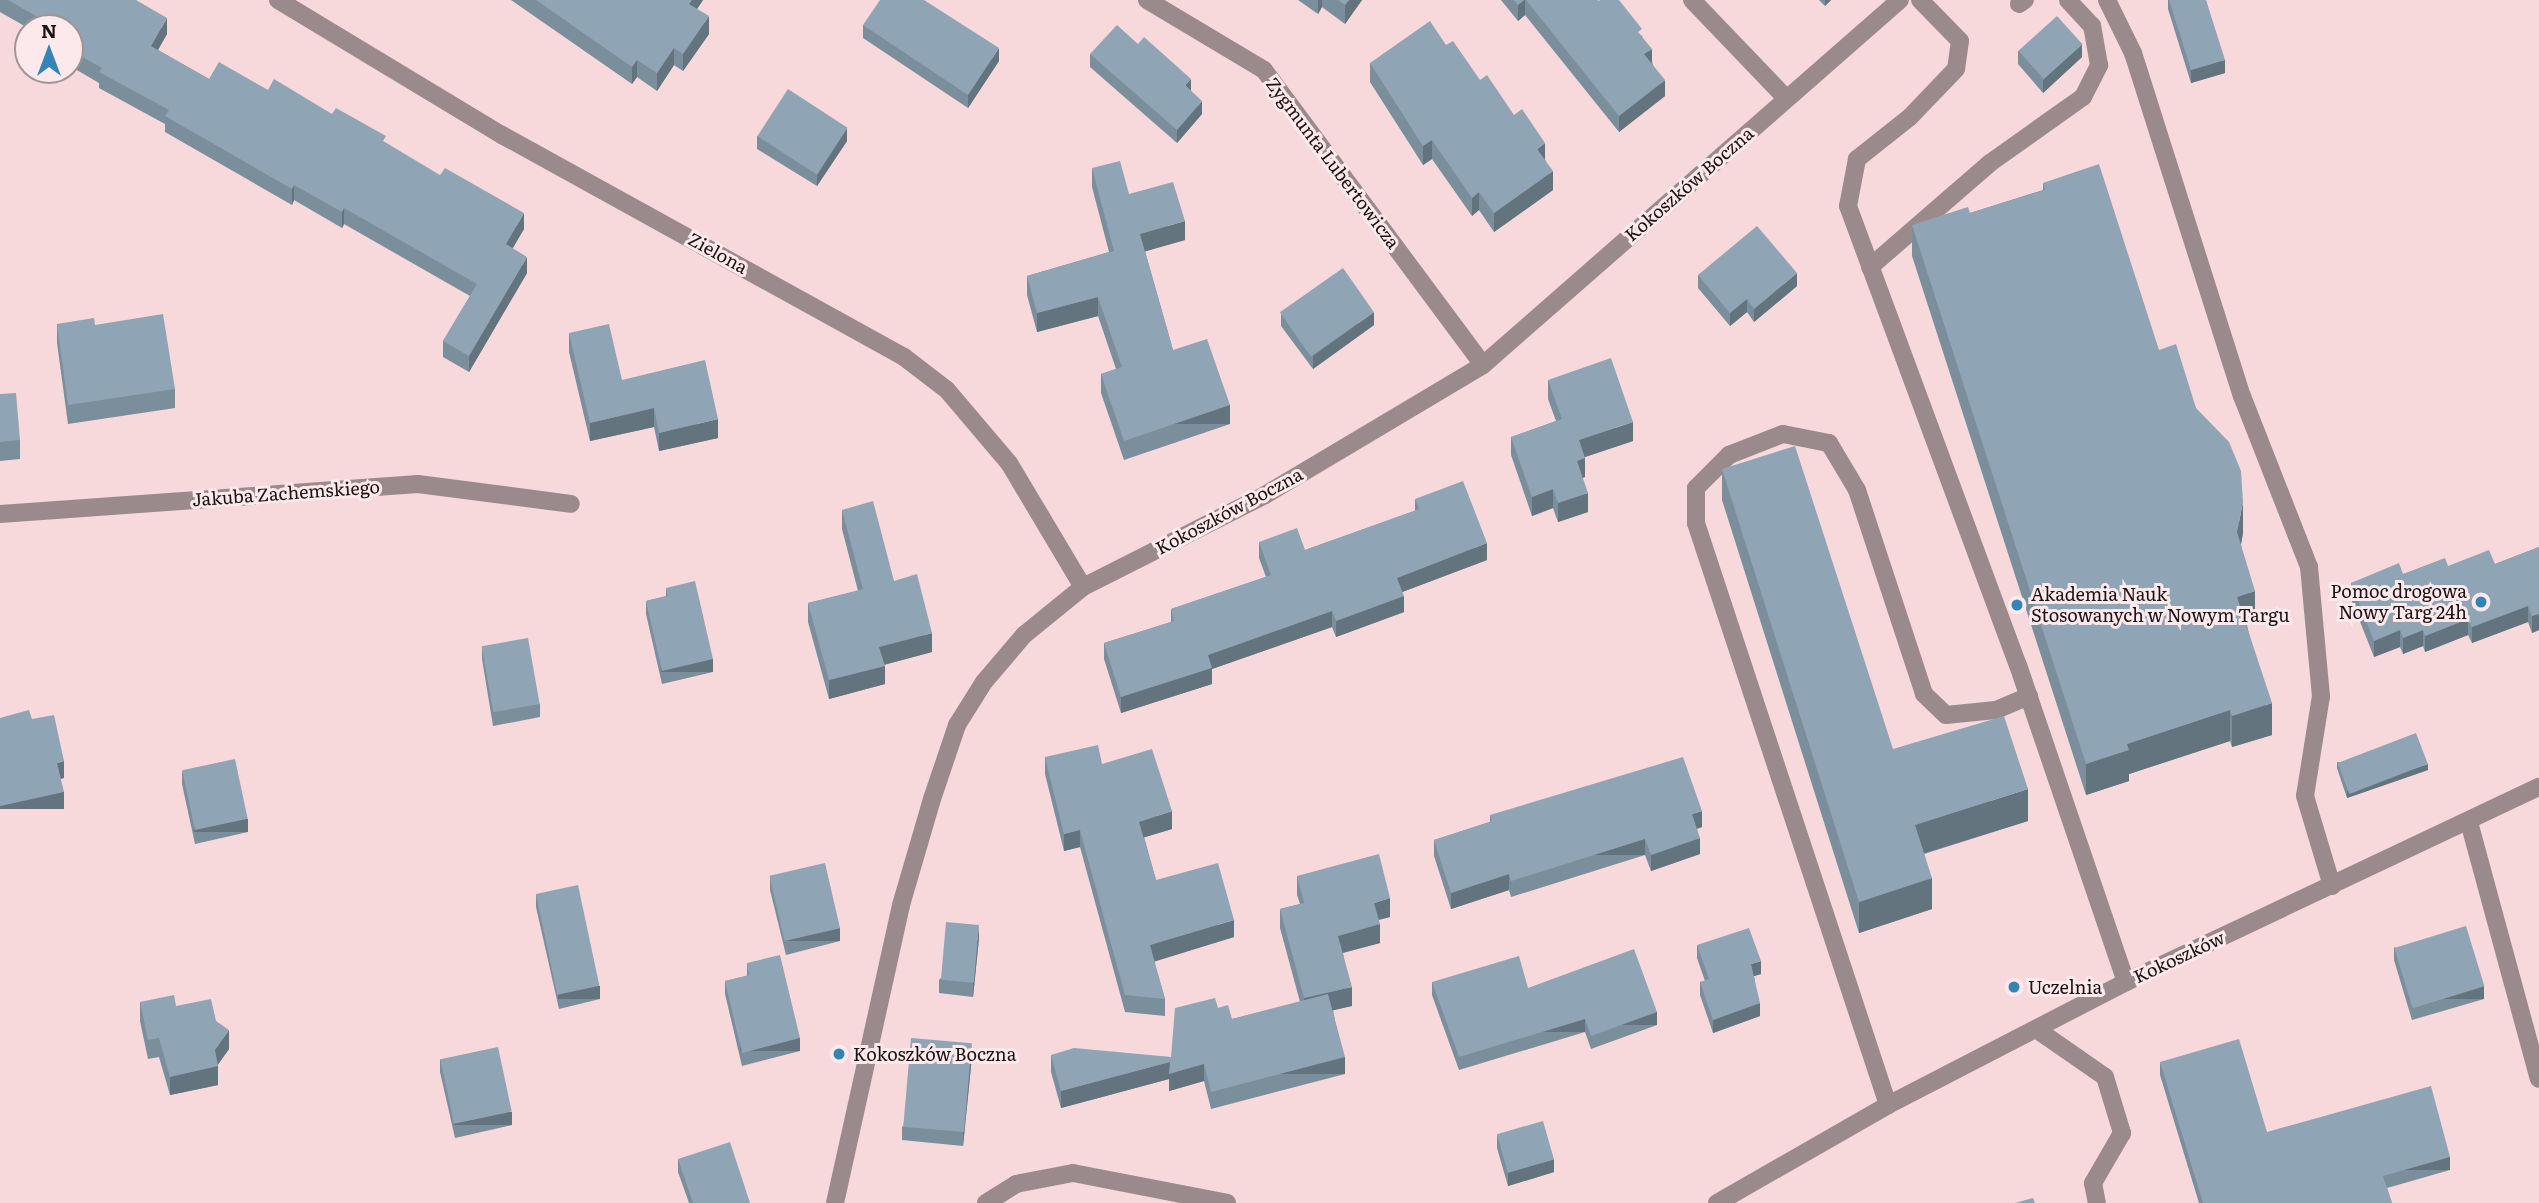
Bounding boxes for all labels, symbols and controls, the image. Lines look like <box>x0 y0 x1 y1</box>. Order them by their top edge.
north arrow <box>14 14 84 84</box>
text: N <box>41 16 57 44</box>
street label: Zygmunta Lubertowicza <box>1262 73 1404 253</box>
street label: Kokoszków Boczna <box>1620 122 1758 246</box>
street label: Zielona <box>684 228 752 278</box>
street label: Kokoszków Boczna <box>1152 463 1306 559</box>
street label: Jakuba Zachemskiego <box>191 476 381 510</box>
place label: Pomoc drogowa Nowy Targ 24h <box>2330 581 2467 624</box>
place label: Akademia Nauk Stosowanych w Nowym Targu <box>2031 584 2290 626</box>
marker: Pomoc drogowa Nowy Targ 24h <box>2473 594 2489 610</box>
marker: Akademia Nauk Stosowanych w Nowym Targu <box>2009 597 2025 613</box>
street label: Kokoszków <box>2130 927 2228 987</box>
place label: Uczelnia <box>2028 976 2102 998</box>
marker: Uczelnia <box>2006 979 2022 995</box>
place label: Kokoszków Boczna <box>853 1043 1016 1065</box>
marker: Kokoszków Boczna <box>831 1046 847 1062</box>

